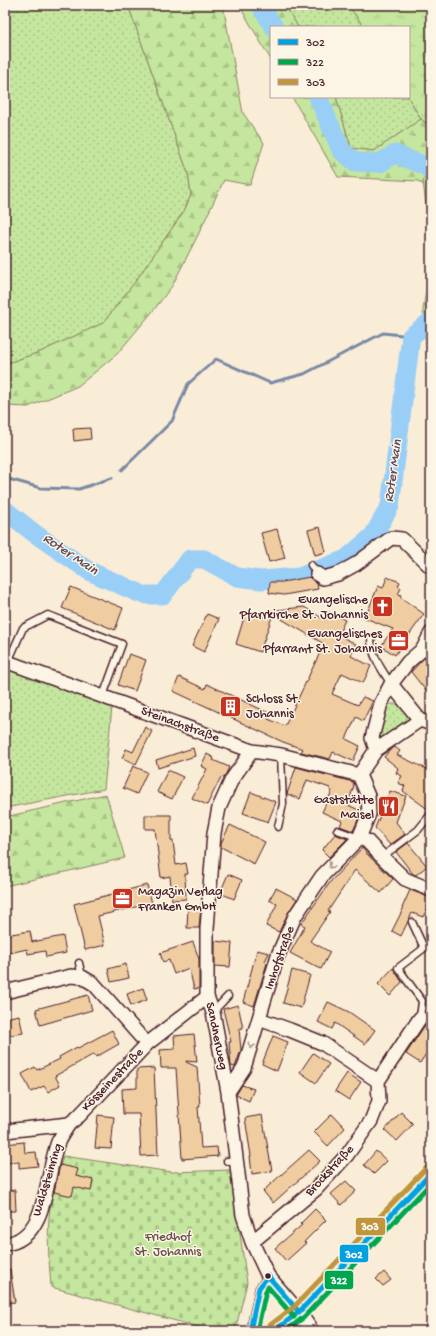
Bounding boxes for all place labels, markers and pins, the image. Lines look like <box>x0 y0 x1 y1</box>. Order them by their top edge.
place label: Evangelische Pfarrkirche St. Johannis <box>239 593 369 623</box>
church icon: Evangelische Pfarrkirche St. Johannis <box>370 594 396 620</box>
place label: Evangelisches Pfarramt St. Johannis <box>262 627 383 657</box>
office icon: Evangelisches Pfarramt St. Johannis <box>385 628 411 654</box>
place label: Schloss St. Johannis <box>246 692 301 722</box>
building icon: Schloss St. Johannis <box>217 693 243 719</box>
place label: Gaststätte Maisel <box>314 793 374 823</box>
restaurant icon: Gaststätte Maisel <box>376 794 402 820</box>
place label: Magazin Verlag Franken GmbH <box>137 885 223 915</box>
office icon: Magazin Verlag Franken GmbH <box>109 886 135 912</box>
unlabelled marker <box>263 1271 273 1281</box>

